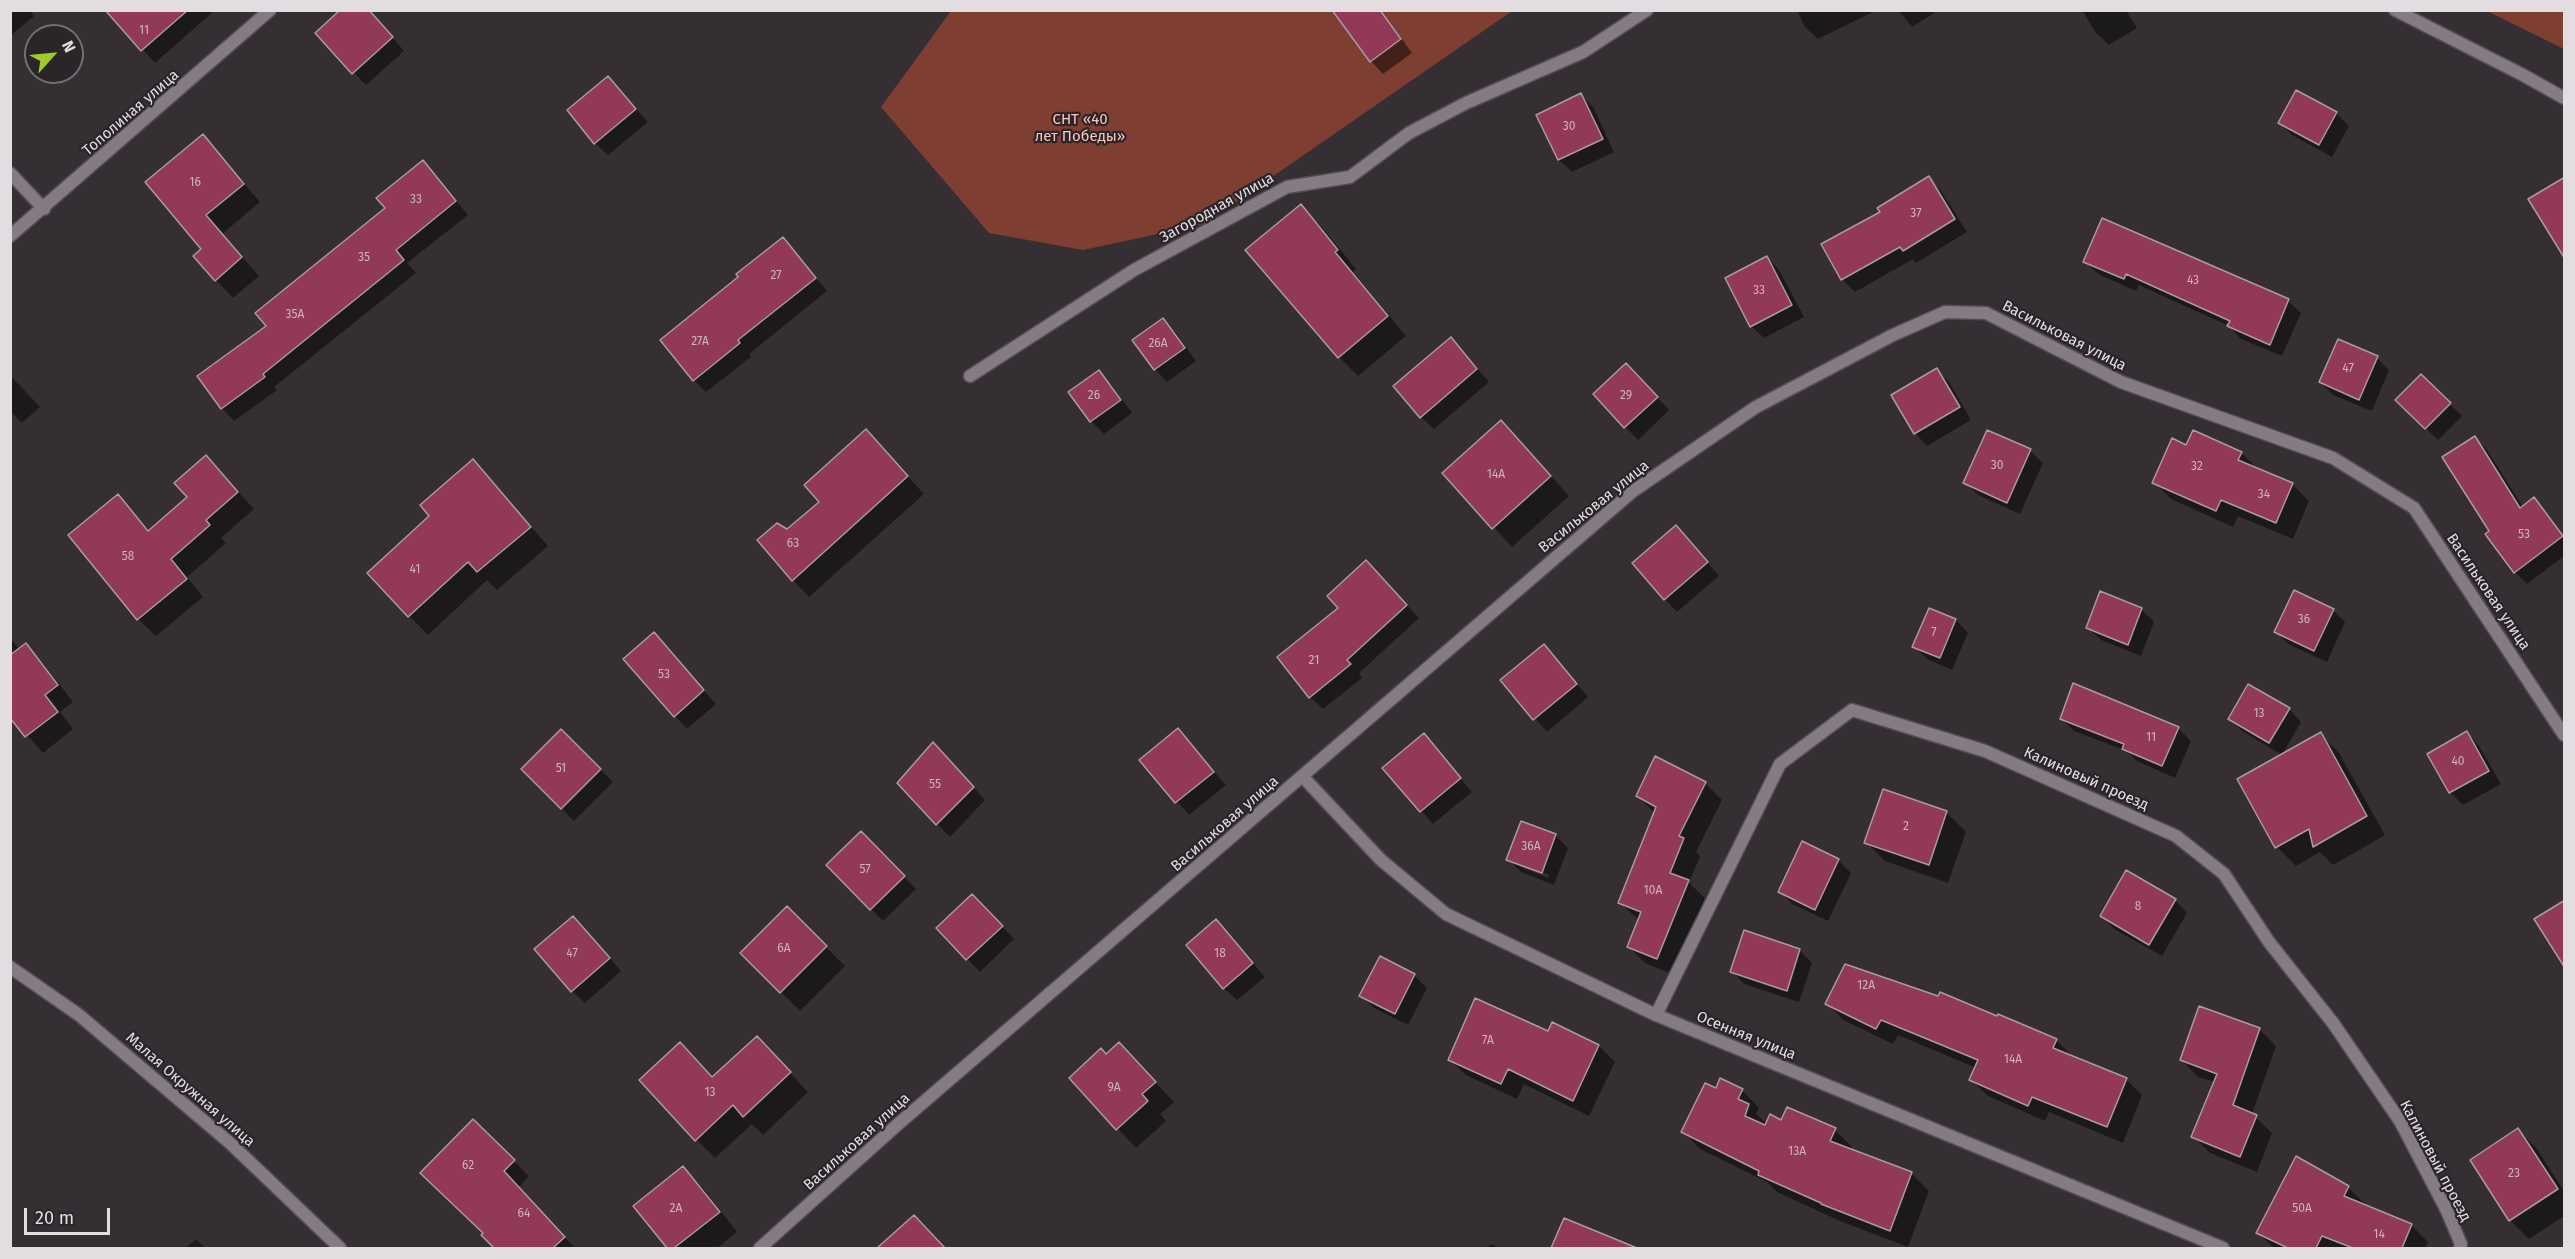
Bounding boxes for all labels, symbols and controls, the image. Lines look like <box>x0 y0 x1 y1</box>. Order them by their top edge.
north arrow <box>24 24 84 84</box>
house number: 11 <box>139 24 149 38</box>
text: N <box>58 37 80 56</box>
street label: Тополиная улица <box>79 66 183 160</box>
park label: СНТ «40 лет Победы» <box>1035 111 1125 146</box>
house number: 30 <box>1563 120 1575 134</box>
street label: Загородная улица <box>1157 169 1277 247</box>
house number: 16 <box>189 176 201 190</box>
house number: 33 <box>410 193 422 207</box>
house number: 37 <box>1910 207 1922 221</box>
house number: 35 <box>358 251 370 265</box>
house number: 27 <box>770 269 782 283</box>
house number: 43 <box>2187 274 2199 288</box>
house number: 33 <box>1753 284 1765 298</box>
street label: Васильковая улица <box>1999 297 2129 375</box>
house number: 35А <box>286 308 304 322</box>
house number: 27А <box>691 335 709 349</box>
house number: 26А <box>1148 337 1168 351</box>
house number: 47 <box>2342 362 2354 376</box>
house number: 26 <box>1088 389 1100 403</box>
house number: 29 <box>1620 389 1632 403</box>
street label: Васильковая улица <box>1535 457 1653 557</box>
house number: 30 <box>1991 459 2003 473</box>
house number: 32 <box>2191 460 2203 474</box>
house number: 14А <box>1487 468 1505 482</box>
house number: 34 <box>2258 488 2270 502</box>
house number: 53 <box>2518 528 2530 542</box>
street label: Васильковая улица <box>2442 530 2534 654</box>
house number: 63 <box>787 537 799 551</box>
house number: 58 <box>122 550 134 564</box>
house number: 41 <box>410 563 420 577</box>
house number: 36 <box>2298 613 2310 627</box>
house number: 7 <box>1931 626 1937 640</box>
house number: 21 <box>1309 654 1319 668</box>
house number: 53 <box>658 668 670 682</box>
house number: 13 <box>2253 707 2265 721</box>
house number: 11 <box>2146 731 2156 745</box>
street label: Калиновый проезд <box>2021 743 2151 815</box>
house number: 40 <box>2451 755 2465 769</box>
house number: 51 <box>556 762 566 776</box>
street label: Васильковая улица <box>1167 772 1283 876</box>
house number: 55 <box>929 778 941 792</box>
house number: 2 <box>1903 820 1909 834</box>
house number: 36А <box>1521 840 1541 854</box>
house number: 57 <box>859 863 871 877</box>
house number: 10А <box>1644 884 1662 898</box>
house number: 8 <box>2135 900 2141 914</box>
house number: 6А <box>777 942 791 956</box>
house number: 47 <box>566 947 578 961</box>
house number: 18 <box>1214 947 1226 961</box>
house number: 12А <box>1857 979 1875 993</box>
street label: Осенняя улица <box>1694 1008 1798 1064</box>
street label: Малая Окружная улица <box>122 1029 258 1151</box>
house number: 7А <box>1482 1034 1494 1048</box>
house number: 14А <box>2004 1053 2022 1067</box>
house number: 9А <box>1107 1081 1121 1095</box>
house number: 13 <box>704 1086 716 1100</box>
street label: Васильковая улица <box>800 1090 914 1194</box>
street label: Калиновый проезд <box>2395 1097 2475 1225</box>
house number: 13А <box>1788 1145 1806 1159</box>
house number: 62 <box>462 1159 474 1173</box>
house number: 23 <box>2508 1167 2520 1181</box>
scale bar <box>27 1196 112 1234</box>
house number: 2А <box>670 1202 682 1216</box>
house number: 50А <box>2292 1202 2312 1216</box>
text: 20 m <box>35 1207 74 1229</box>
house number: 64 <box>518 1207 530 1221</box>
house number: 14 <box>2373 1228 2385 1242</box>

